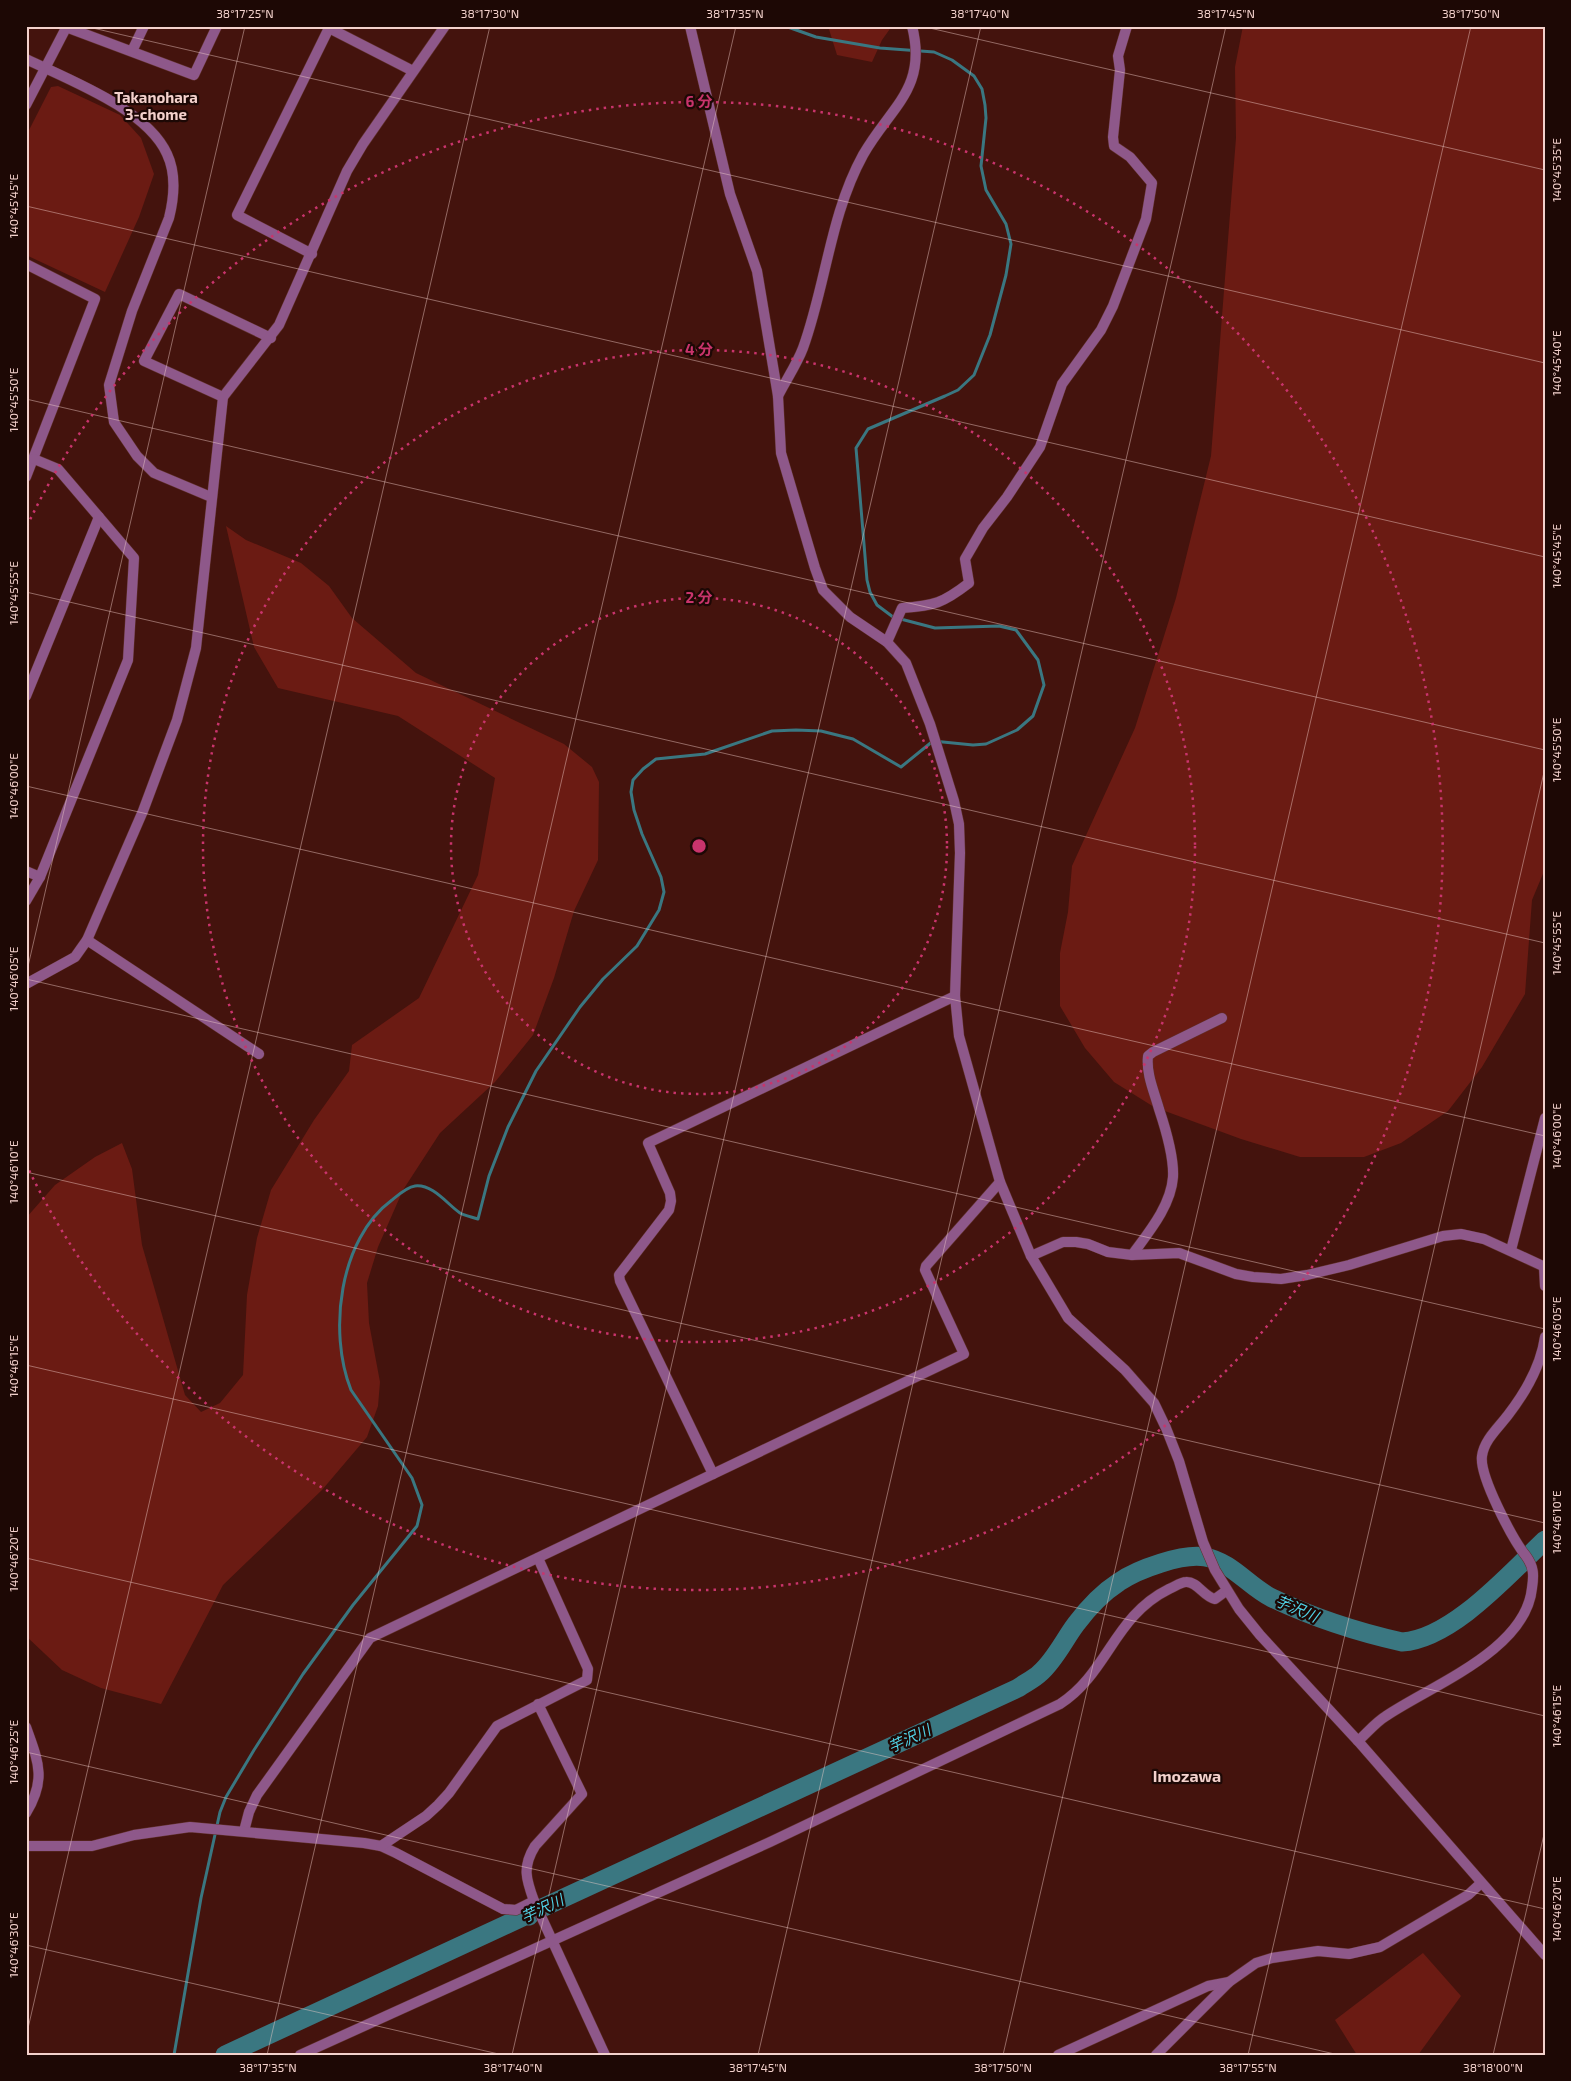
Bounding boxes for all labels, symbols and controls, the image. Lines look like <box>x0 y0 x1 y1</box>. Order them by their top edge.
text: 38°17'25"N <box>216 6 274 20</box>
text: 38°17'30"N <box>461 6 519 20</box>
text: 38°17'35"N <box>706 6 764 20</box>
text: 38°17'40"N <box>951 6 1009 20</box>
text: 38°17'45"N <box>1197 6 1255 20</box>
text: 38°17'50"N <box>1442 6 1500 20</box>
district label: Takanohara 3-chome <box>114 88 198 123</box>
text: 6 分 <box>685 92 713 110</box>
text: 140°45'35"E <box>1549 138 1563 202</box>
text: 140°45'45"E <box>6 173 20 238</box>
text: 140°45'40"E <box>1549 330 1563 396</box>
text: 4 分 <box>685 340 713 358</box>
text: 140°45'50"E <box>6 367 20 432</box>
text: 140°45'45"E <box>1549 523 1563 588</box>
text: 140°45'55"E <box>6 561 20 625</box>
text: 2 分 <box>686 588 712 606</box>
text: 140°45'50"E <box>1549 717 1563 782</box>
text: 140°46'00"E <box>6 753 20 819</box>
centre of rings <box>690 837 708 855</box>
text: 140°45'55"E <box>1549 911 1563 975</box>
text: 140°46'05"E <box>6 946 20 1012</box>
text: 140°46'00"E <box>1549 1103 1563 1169</box>
text: 140°46'10"E <box>6 1140 20 1204</box>
text: 140°46'05"E <box>1549 1296 1563 1362</box>
text: 140°46'15"E <box>6 1334 20 1397</box>
text: 140°46'10"E <box>1549 1490 1563 1554</box>
text: 140°46'20"E <box>6 1526 20 1592</box>
water label: 芋沢川 <box>1273 1591 1323 1626</box>
text: 140°46'15"E <box>1549 1684 1563 1747</box>
text: 140°46'25"E <box>6 1719 20 1784</box>
water label: 芋沢川 <box>885 1719 935 1756</box>
district label: Imozawa <box>1153 1766 1221 1785</box>
text: 140°46'20"E <box>1549 1876 1563 1942</box>
water label: 芋沢川 <box>518 1889 568 1926</box>
text: 140°46'30"E <box>6 1912 20 1978</box>
text: 38°17'35"N <box>239 2060 297 2074</box>
text: 38°17'40"N <box>484 2060 542 2074</box>
text: 38°17'45"N <box>729 2060 787 2074</box>
text: 38°17'50"N <box>974 2060 1032 2074</box>
text: 38°17'55"N <box>1219 2060 1277 2074</box>
text: 38°18'00"N <box>1463 2060 1523 2074</box>

